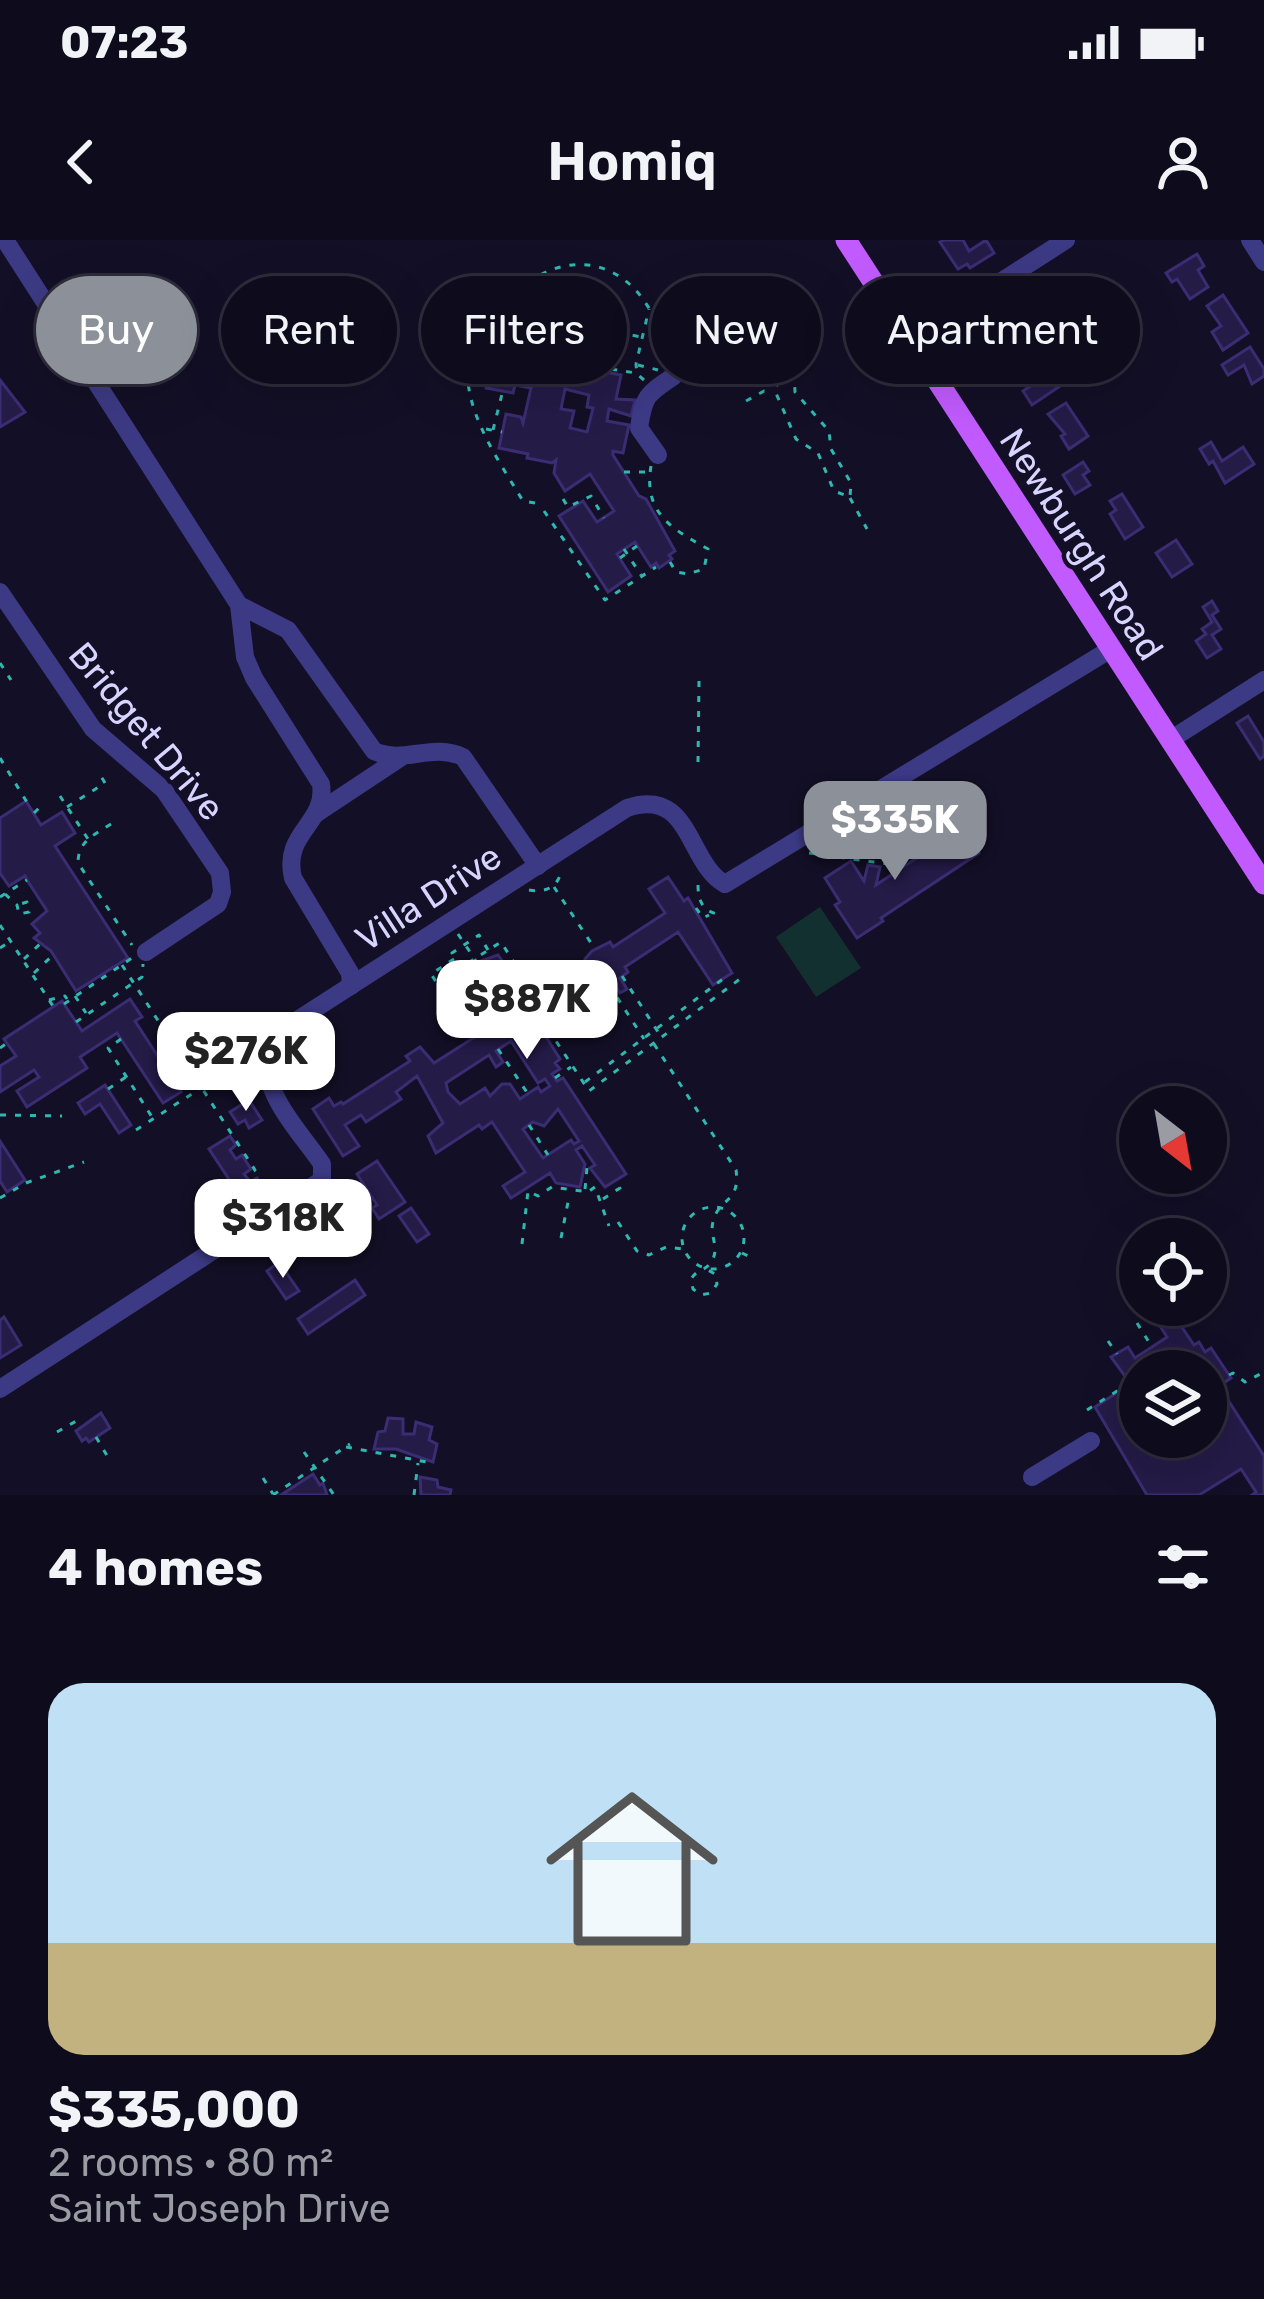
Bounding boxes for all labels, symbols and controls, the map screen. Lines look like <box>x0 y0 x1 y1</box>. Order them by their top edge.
text: 07:23 <box>60 16 188 69</box>
icon: back <box>48 129 114 195</box>
icon: person <box>1150 129 1216 195</box>
text: Homiq <box>547 130 717 194</box>
chip: Buy <box>36 276 197 384</box>
chip: Rent <box>221 276 397 384</box>
chip: Filters <box>421 276 627 384</box>
chip: New <box>651 276 821 384</box>
chip: Apartment <box>845 276 1140 384</box>
street label: Newburgh Road <box>991 420 1172 668</box>
street label: Bridget Drive <box>60 634 233 829</box>
pin: $335K <box>811 781 979 883</box>
text: $335K <box>831 797 959 843</box>
street label: Villa Drive <box>347 834 509 960</box>
pin: $887K <box>443 960 611 1062</box>
text: $887K <box>463 976 591 1022</box>
pin: $276K <box>162 1012 330 1114</box>
text: $276K <box>184 1028 308 1074</box>
north arrow <box>1119 1086 1227 1194</box>
map controls <box>1119 1086 1227 1458</box>
pin: $318K <box>199 1179 367 1281</box>
text: $318K <box>222 1195 344 1241</box>
button: locate <box>1119 1218 1227 1326</box>
button: layers <box>1119 1350 1227 1458</box>
icon: filters <box>1150 1534 1216 1600</box>
text: 4 homes <box>48 1537 263 1598</box>
icon: home <box>524 1761 740 1977</box>
text: $335,000 <box>48 2079 300 2140</box>
text: 2 rooms · 80 m² <box>48 2140 333 2186</box>
text: Saint Joseph Drive <box>48 2186 391 2232</box>

